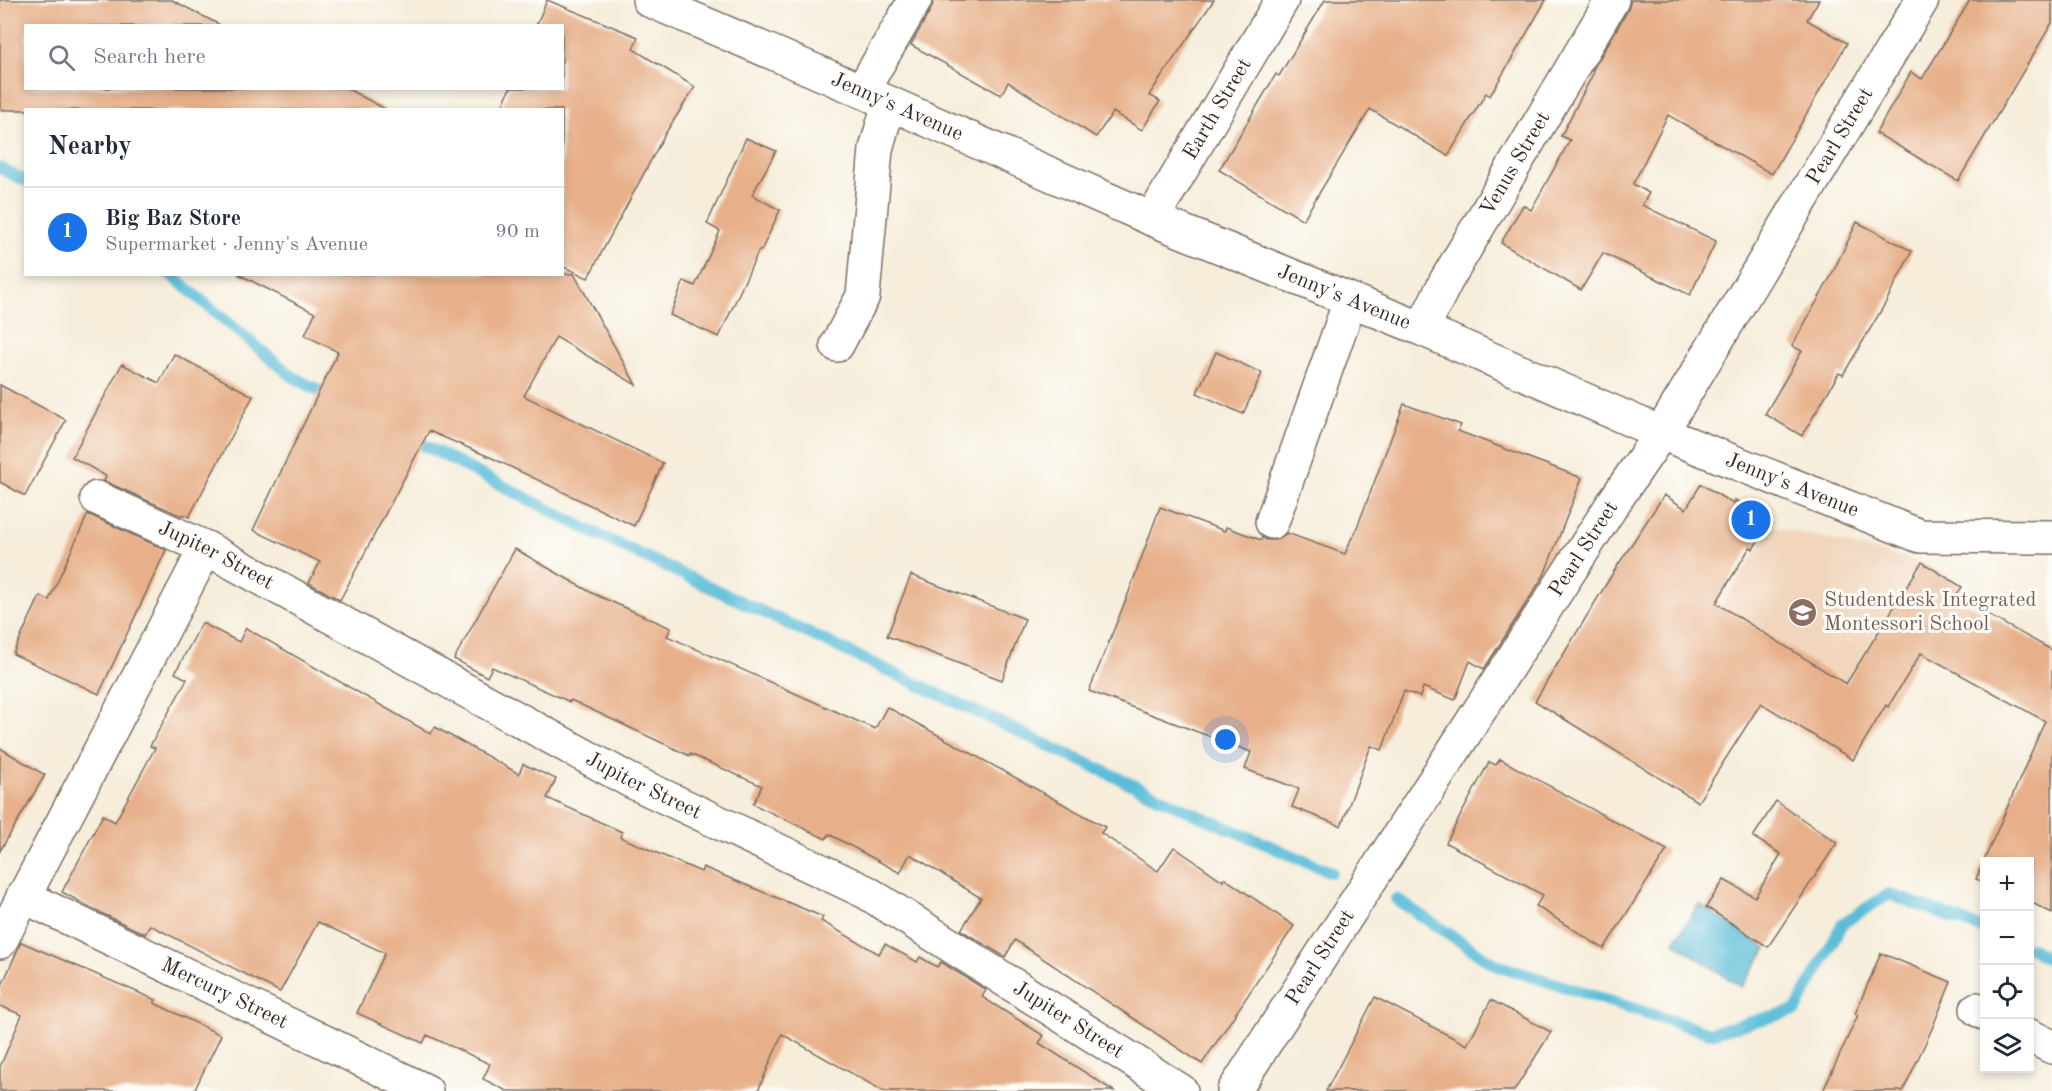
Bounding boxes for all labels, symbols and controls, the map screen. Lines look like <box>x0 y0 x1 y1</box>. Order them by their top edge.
search box <box>24 24 564 90</box>
icon: search <box>45 41 78 74</box>
text: Search here <box>93 46 206 68</box>
street label: Earth Street <box>1179 55 1255 163</box>
street label: Jenny's Avenue <box>828 69 966 145</box>
street label: Pearl Street <box>1803 84 1877 188</box>
street label: Venus Street <box>1477 108 1554 219</box>
text: Nearby <box>48 134 132 160</box>
text: Big Baz Store <box>105 208 241 230</box>
text: 1 <box>62 222 73 242</box>
text: 90 m <box>495 222 540 242</box>
text: Supermarket · Jenny's Avenue <box>105 235 368 255</box>
street label: Jenny's Avenue <box>1275 261 1414 334</box>
street label: Jenny's Avenue <box>1723 449 1862 521</box>
street label: Pearl Street <box>1545 497 1622 601</box>
pin: 1 <box>1732 498 1770 542</box>
street label: Jupiter Street <box>155 517 277 593</box>
place label: Studentdesk Integrated Montessori School <box>1824 590 2036 635</box>
school or university icon: Studentdesk Integrated Montessori School <box>1787 596 1819 628</box>
your location <box>1211 725 1240 754</box>
street label: Jupiter Street <box>582 748 705 823</box>
map controls <box>1980 857 2034 1073</box>
button: + <box>1980 857 2034 911</box>
street label: Pearl Street <box>1282 906 1359 1009</box>
button: − <box>1980 911 2034 965</box>
street label: Mercury Street <box>158 954 291 1033</box>
button: locate <box>1980 965 2034 1019</box>
street label: Jupiter Street <box>1009 977 1128 1063</box>
button: layers <box>1980 1019 2034 1073</box>

